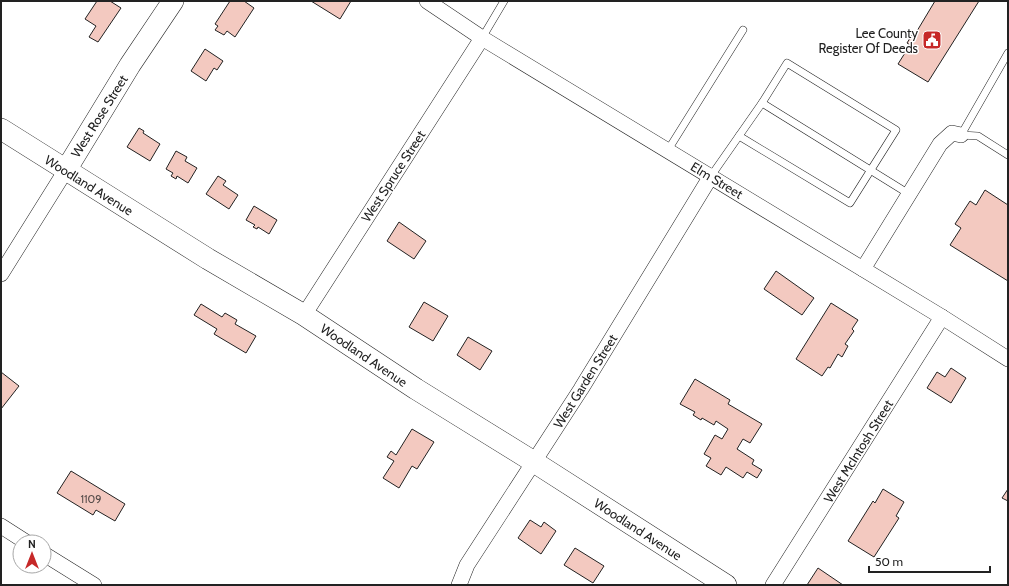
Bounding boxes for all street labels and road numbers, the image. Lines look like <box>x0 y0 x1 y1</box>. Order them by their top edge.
street label: West Rose Street <box>67 71 131 160</box>
street label: West Spruce Street <box>358 127 429 225</box>
street label: Woodland Avenue <box>42 151 136 219</box>
street label: Elm Street <box>688 158 747 202</box>
street label: Woodland Avenue <box>318 320 411 390</box>
street label: West Garden Street <box>550 331 621 431</box>
street label: West McIntosh Street <box>820 396 896 505</box>
street label: Woodland Avenue <box>591 495 685 563</box>

